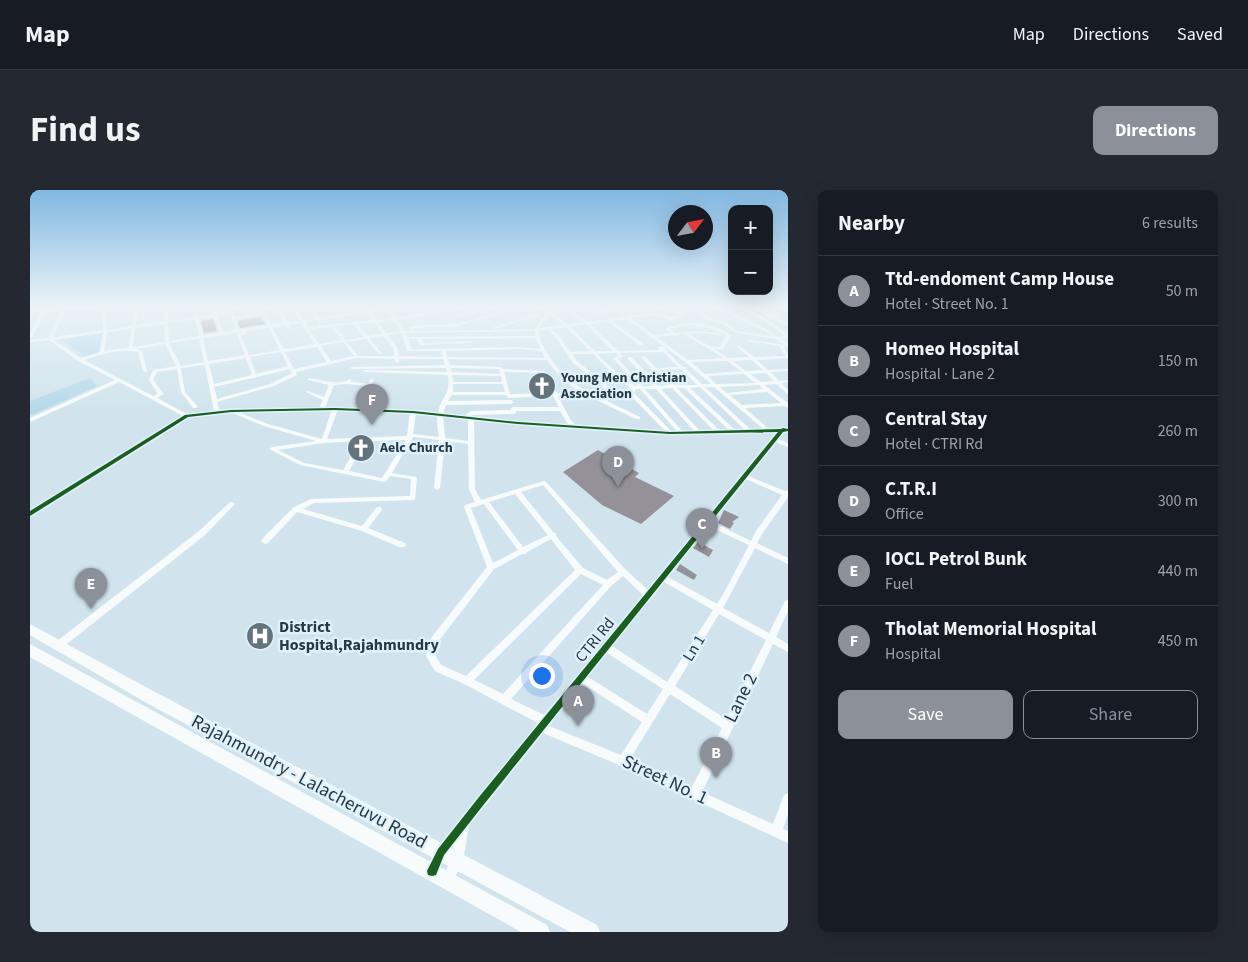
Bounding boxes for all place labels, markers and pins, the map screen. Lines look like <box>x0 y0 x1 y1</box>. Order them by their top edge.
place label: Young Men Christian Association <box>560 368 686 404</box>
church icon: Young Men Christian Association <box>527 371 557 401</box>
pin: F <box>356 384 388 425</box>
church icon: Aelc Church <box>346 433 376 463</box>
place label: Aelc Church <box>379 438 453 458</box>
pin: D <box>602 446 634 487</box>
pin: C <box>686 508 718 549</box>
pin: E <box>75 568 107 609</box>
place label: District Hospital,Rajahmundry <box>279 616 440 656</box>
hospital icon: District Hospital,Rajahmundry <box>245 621 275 651</box>
pin: A <box>562 685 594 726</box>
pin: B <box>700 737 732 778</box>

